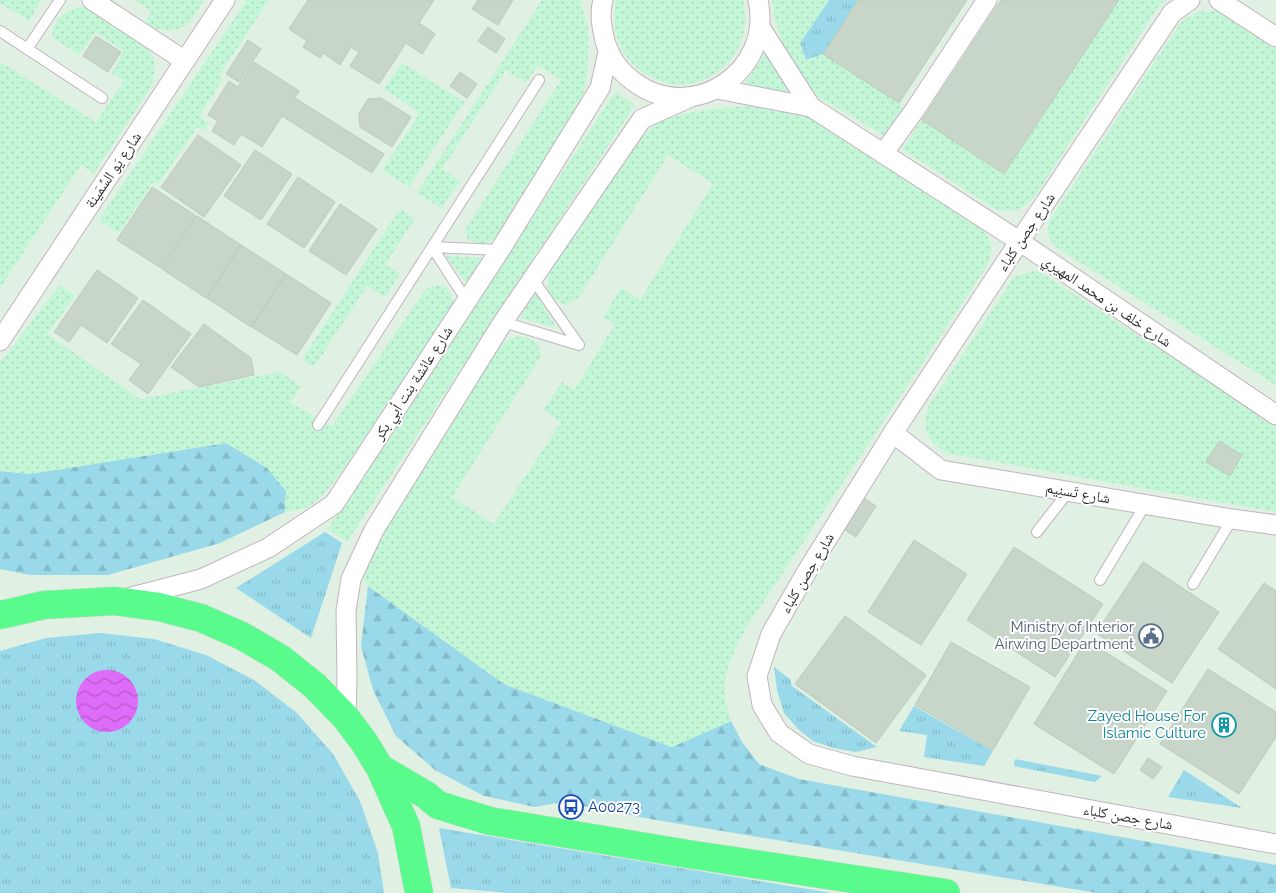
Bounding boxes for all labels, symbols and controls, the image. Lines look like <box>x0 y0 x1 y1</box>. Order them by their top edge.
street label: شارع يَو السِّمَينة <box>81 128 146 212</box>
street label: شارع حِصن كلباء <box>993 189 1060 275</box>
street label: شارع خلف بن محمد المهيري <box>1038 251 1175 353</box>
street label: شارع عائشة بنت أبي بكر <box>369 323 459 446</box>
street label: شارع تَسنِيم <box>1044 478 1112 509</box>
street label: شارع حِصن كلباء <box>776 529 839 617</box>
place label: Ministry of Interior Airwing Department <box>994 618 1135 653</box>
public building icon: Ministry of Interior Airwing Department <box>1138 623 1164 649</box>
place label: Zayed House For Islamic Culture <box>1088 707 1207 742</box>
building icon: Zayed House For Islamic Culture <box>1211 712 1237 738</box>
bus stop icon: A00273 <box>558 794 584 820</box>
place label: A00273 <box>588 798 640 816</box>
street label: شارع حِصن كلباء <box>1082 800 1174 835</box>

